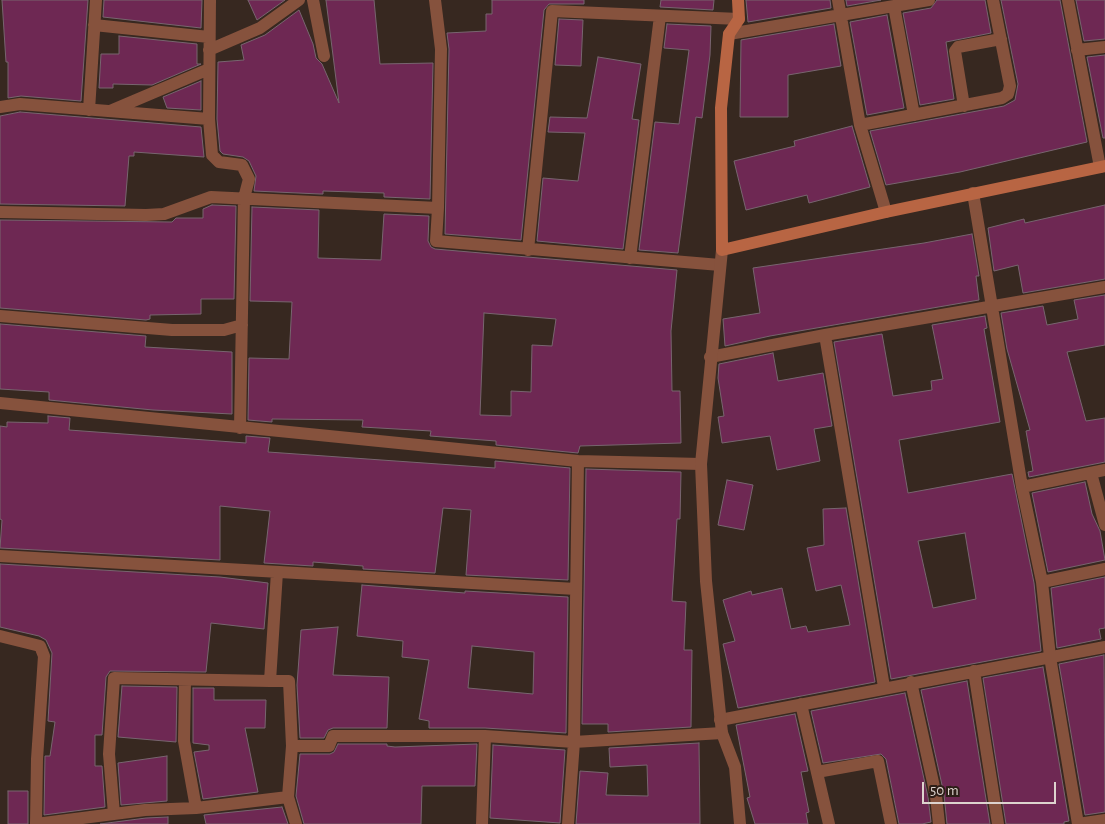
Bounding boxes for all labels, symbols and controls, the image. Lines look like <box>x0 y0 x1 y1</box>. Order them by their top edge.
scale bar <box>925 772 1059 804</box>
text: 50 m <box>930 783 959 798</box>

